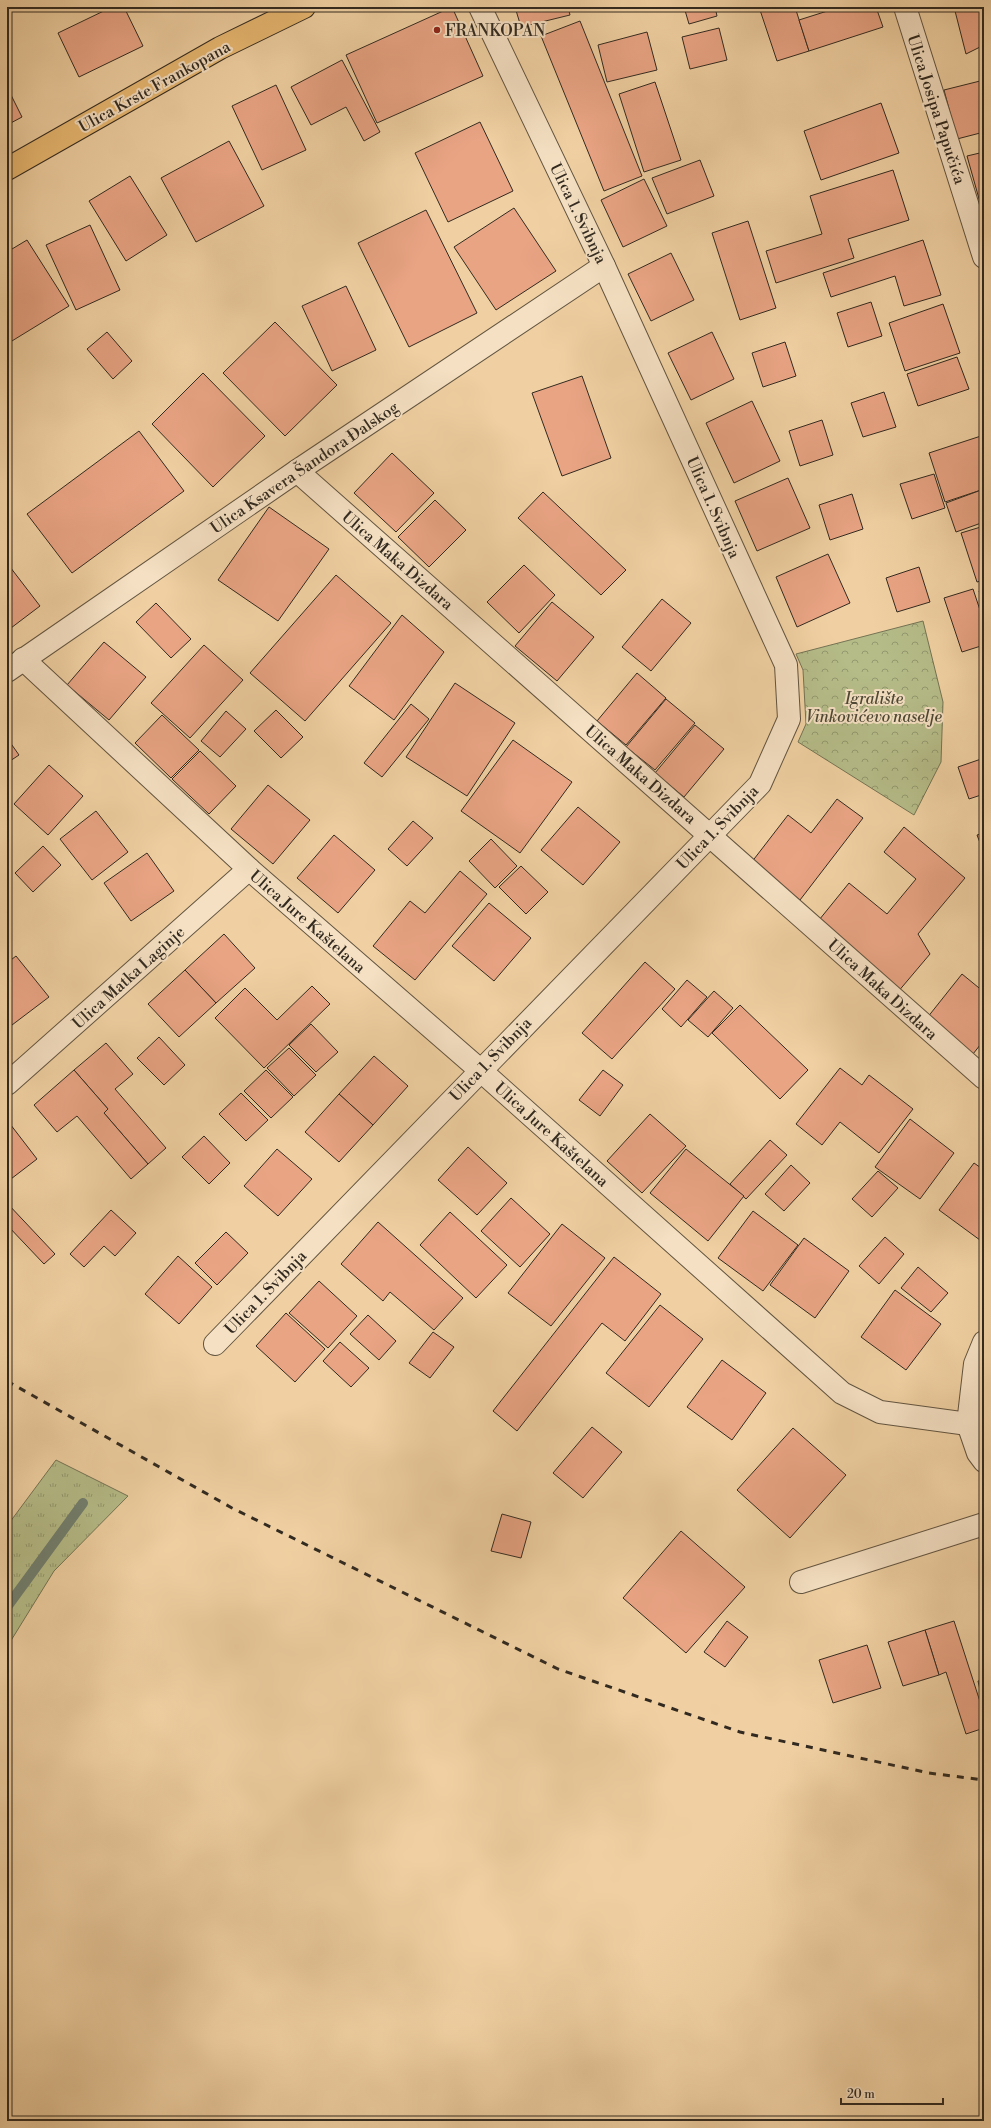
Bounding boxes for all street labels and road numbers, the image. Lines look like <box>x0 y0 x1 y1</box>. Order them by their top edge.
street label: Ulica Josipa Papučića <box>902 32 970 188</box>
street label: Ulica Krste Frankopana <box>75 36 235 137</box>
street label: Ulica 1. Svibnja <box>545 160 611 268</box>
street label: Ulica Ksavera Šandora Đalskog <box>205 395 403 538</box>
street label: Ulica 1. Svibnja <box>682 453 745 562</box>
street label: Ulica Maka Dizdara <box>337 507 458 615</box>
street label: Ulica Maka Dizdara <box>580 721 701 829</box>
street label: Ulica 1. Svibnja <box>672 781 764 874</box>
street label: Ulica Jure Kaštelana <box>245 866 370 978</box>
street label: Ulica Matka Laginje <box>68 922 189 1034</box>
street label: Ulica Maka Dizdara <box>823 935 942 1045</box>
street label: Ulica 1. Svibnja <box>445 1013 537 1106</box>
street label: Ulica Jure Kaštelana <box>490 1078 613 1192</box>
street label: Ulica 1. Svibnja <box>220 1246 312 1339</box>

